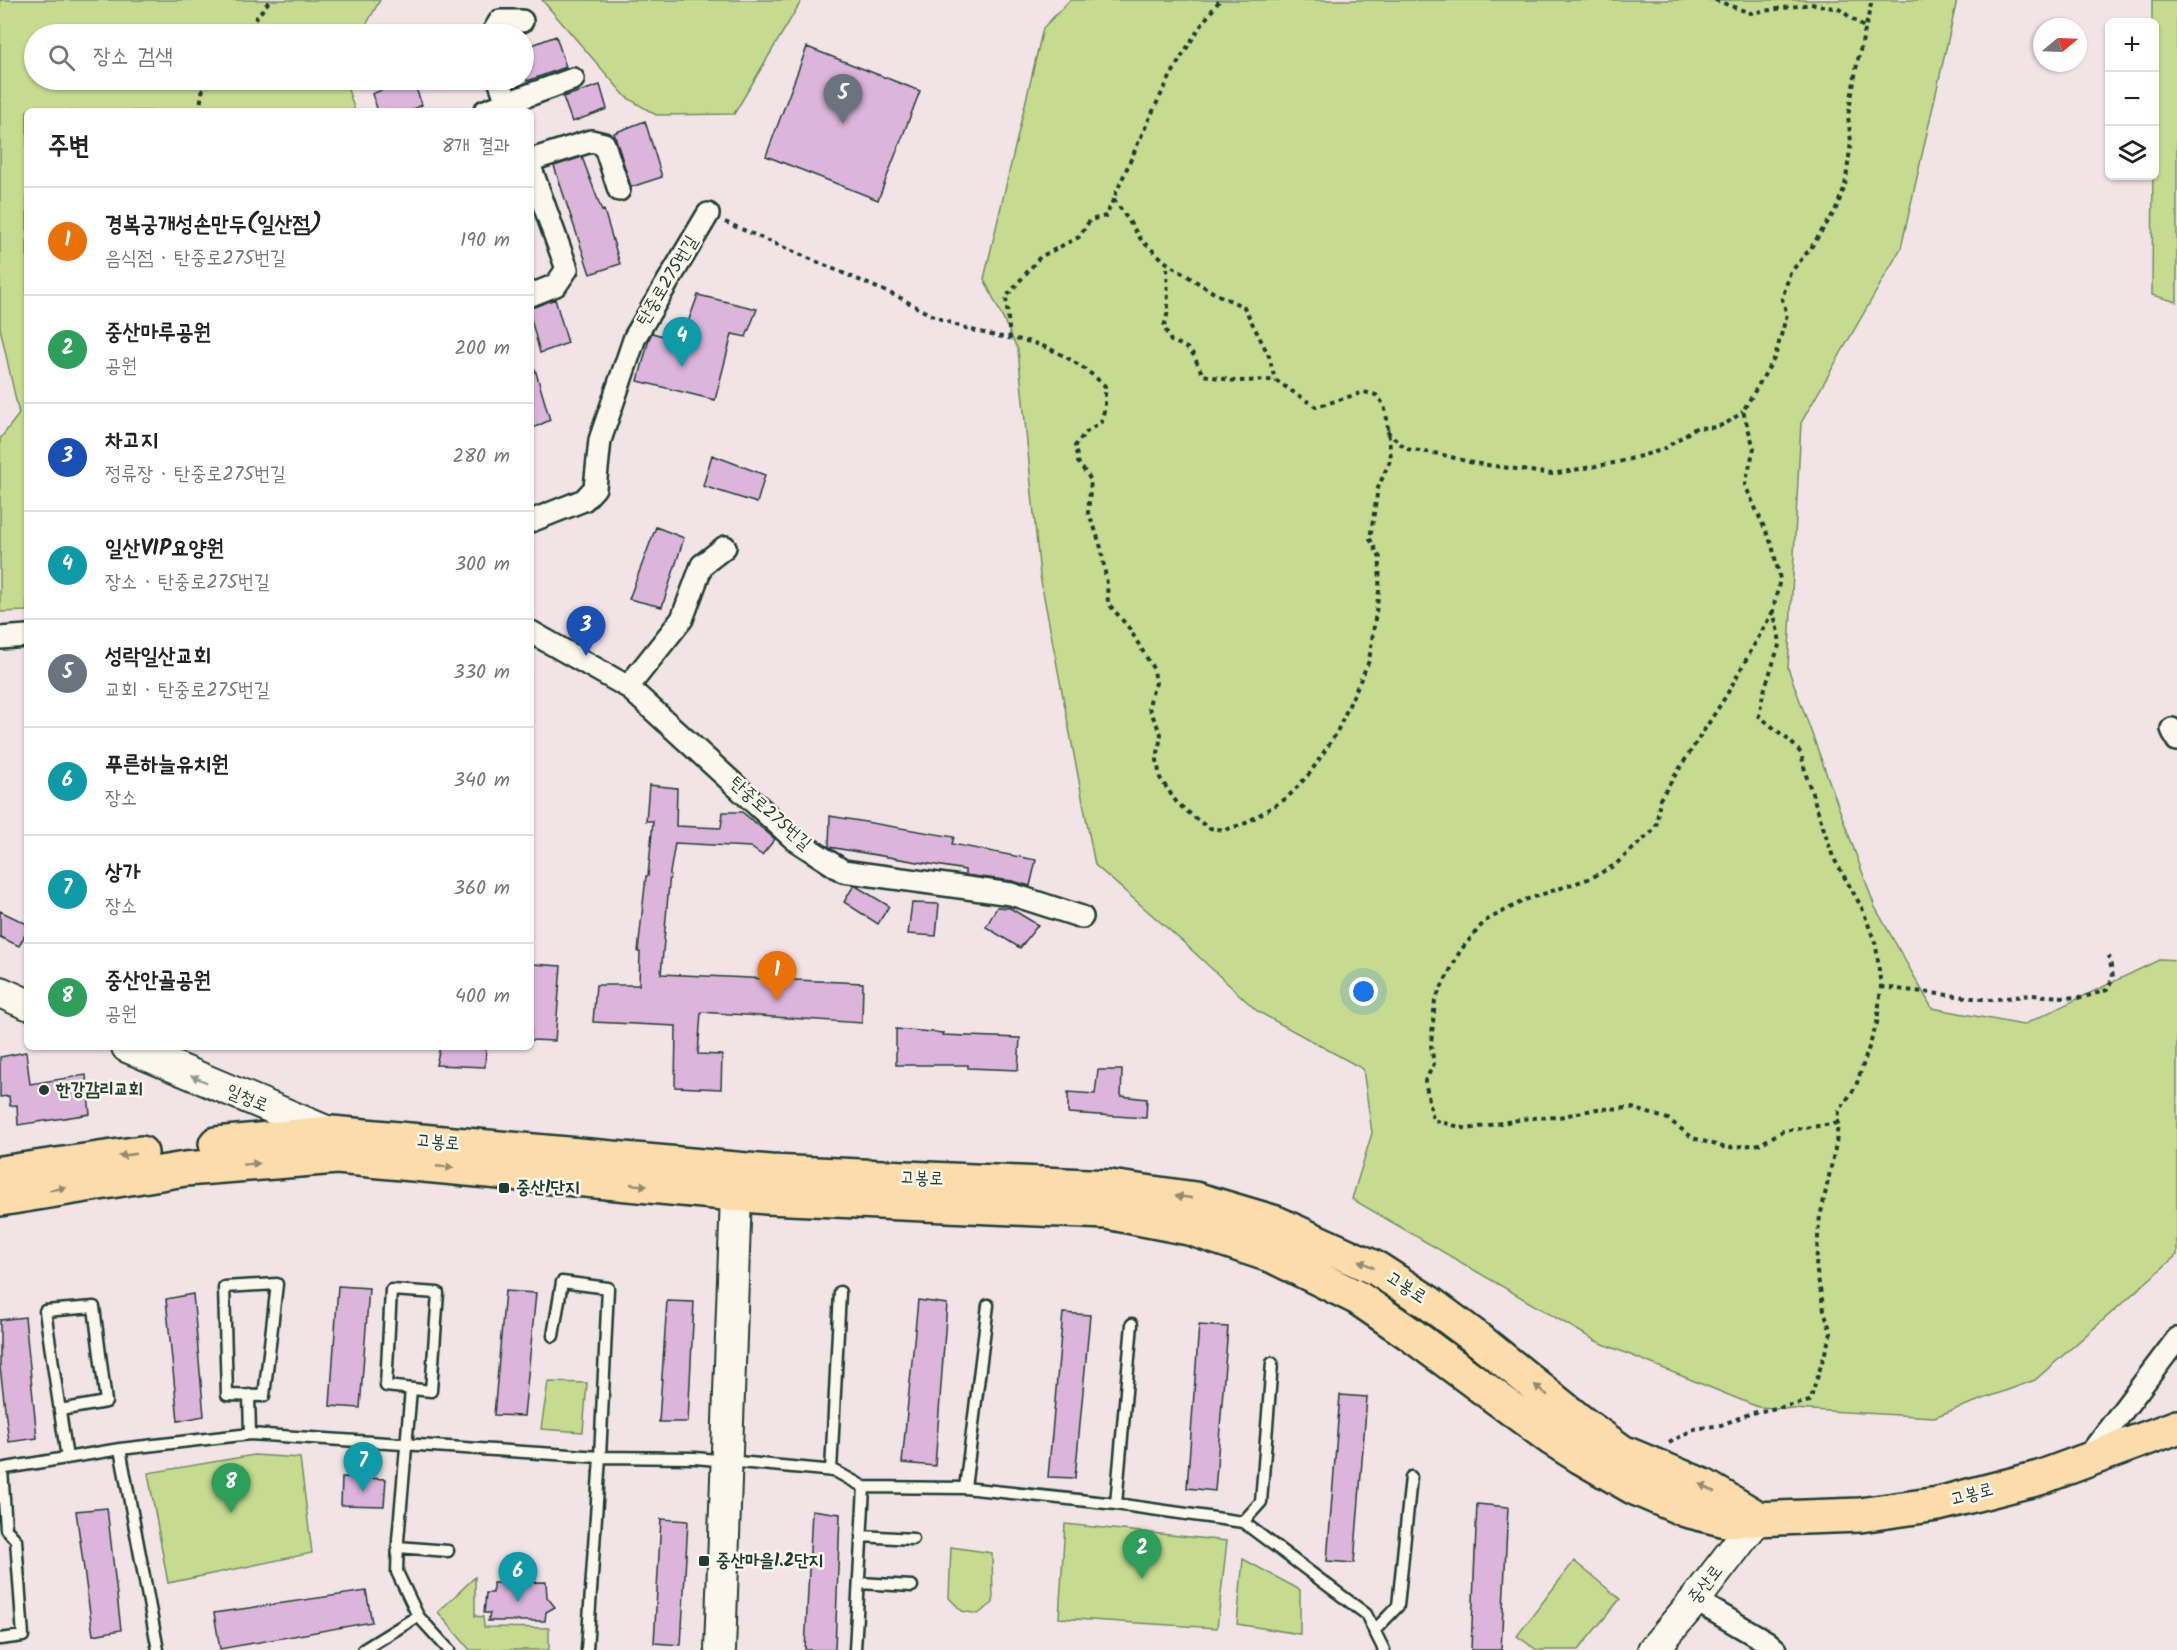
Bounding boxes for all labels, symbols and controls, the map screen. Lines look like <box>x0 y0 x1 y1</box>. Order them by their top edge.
north arrow <box>2033 18 2087 72</box>
map controls <box>2105 18 2159 180</box>
button: + <box>2105 18 2159 72</box>
search box <box>24 24 534 90</box>
text: 장소 검색 <box>93 40 173 75</box>
icon: search <box>45 41 78 74</box>
button: − <box>2105 72 2159 126</box>
pin: 5 <box>824 74 862 124</box>
text: 주변 <box>48 126 90 168</box>
button: layers <box>2105 126 2159 180</box>
text: 8개 결과 <box>442 131 510 163</box>
text: 경복궁개성손만두(일산점) <box>105 208 322 243</box>
text: 1 <box>64 225 71 257</box>
text: 190 m <box>460 225 510 257</box>
street label: 탄중로275번길 <box>630 230 707 332</box>
text: 음식점 · 탄중로275번길 <box>105 243 286 275</box>
text: 중산마루공원 <box>105 316 211 351</box>
pin: 4 <box>662 318 702 367</box>
text: 2 <box>62 333 73 365</box>
text: 200 m <box>454 333 510 365</box>
text: 공원 <box>105 351 137 383</box>
text: 차고지 <box>105 424 158 459</box>
text: 3 <box>62 441 73 473</box>
text: 280 m <box>452 441 510 473</box>
text: 정류장 · 탄중로275번길 <box>105 459 286 491</box>
text: 일산VIP요양원 <box>105 532 224 567</box>
text: 4 <box>62 549 73 581</box>
text: 300 m <box>455 549 510 581</box>
text: 장소 · 탄중로275번길 <box>105 567 270 599</box>
pin: 3 <box>566 606 606 656</box>
text: 성락일산교회 <box>105 640 211 675</box>
text: 5 <box>62 657 73 689</box>
text: 330 m <box>453 657 510 689</box>
text: 교회 · 탄중로275번길 <box>105 675 270 707</box>
text: 푸른하늘유치원 <box>105 748 229 783</box>
text: 6 <box>62 765 73 797</box>
text: 340 m <box>454 765 510 797</box>
street label: 탄중로275번길 <box>722 770 818 858</box>
text: 장소 <box>105 783 137 815</box>
text: 상가 <box>105 856 140 891</box>
text: 7 <box>63 873 72 905</box>
text: 360 m <box>454 873 510 905</box>
text: 장소 <box>105 891 137 923</box>
pin: 1 <box>758 952 796 1001</box>
text: 중산안골공원 <box>105 964 211 999</box>
your location <box>1349 977 1378 1006</box>
text: 8 <box>62 981 73 1013</box>
text: 400 m <box>455 981 510 1013</box>
text: 공원 <box>105 999 137 1031</box>
one-way arrow <box>190 1074 208 1083</box>
place label: 한강감리교회 <box>55 1076 143 1105</box>
street label: 일청로 <box>221 1077 273 1121</box>
marker: 한강감리교회 <box>37 1083 51 1097</box>
street label: 고봉로 <box>415 1127 461 1159</box>
one-way arrow <box>117 1151 136 1160</box>
one-way arrow <box>241 1159 260 1168</box>
one-way arrow <box>436 1162 455 1172</box>
street label: 고봉로 <box>900 1164 944 1194</box>
place label: 중산1단지 <box>516 1174 579 1203</box>
one-way arrow <box>630 1180 649 1190</box>
marker: 중산1단지 <box>497 1181 511 1195</box>
one-way arrow <box>48 1185 67 1194</box>
one-way arrow <box>1174 1193 1193 1202</box>
one-way arrow <box>1357 1259 1375 1269</box>
street label: 고봉로 <box>1380 1264 1432 1312</box>
one-way arrow <box>1533 1383 1549 1396</box>
pin: 7 <box>344 1442 382 1492</box>
pin: 8 <box>212 1464 250 1513</box>
street label: 고봉로 <box>1947 1475 1997 1515</box>
one-way arrow <box>1699 1483 1716 1493</box>
pin: 2 <box>1122 1530 1162 1579</box>
place label: 중산마을1.2단지 <box>716 1547 823 1576</box>
pin: 6 <box>498 1552 538 1602</box>
marker: 중산마을1.2단지 <box>697 1554 711 1568</box>
street label: 중산로 <box>1681 1559 1731 1611</box>

